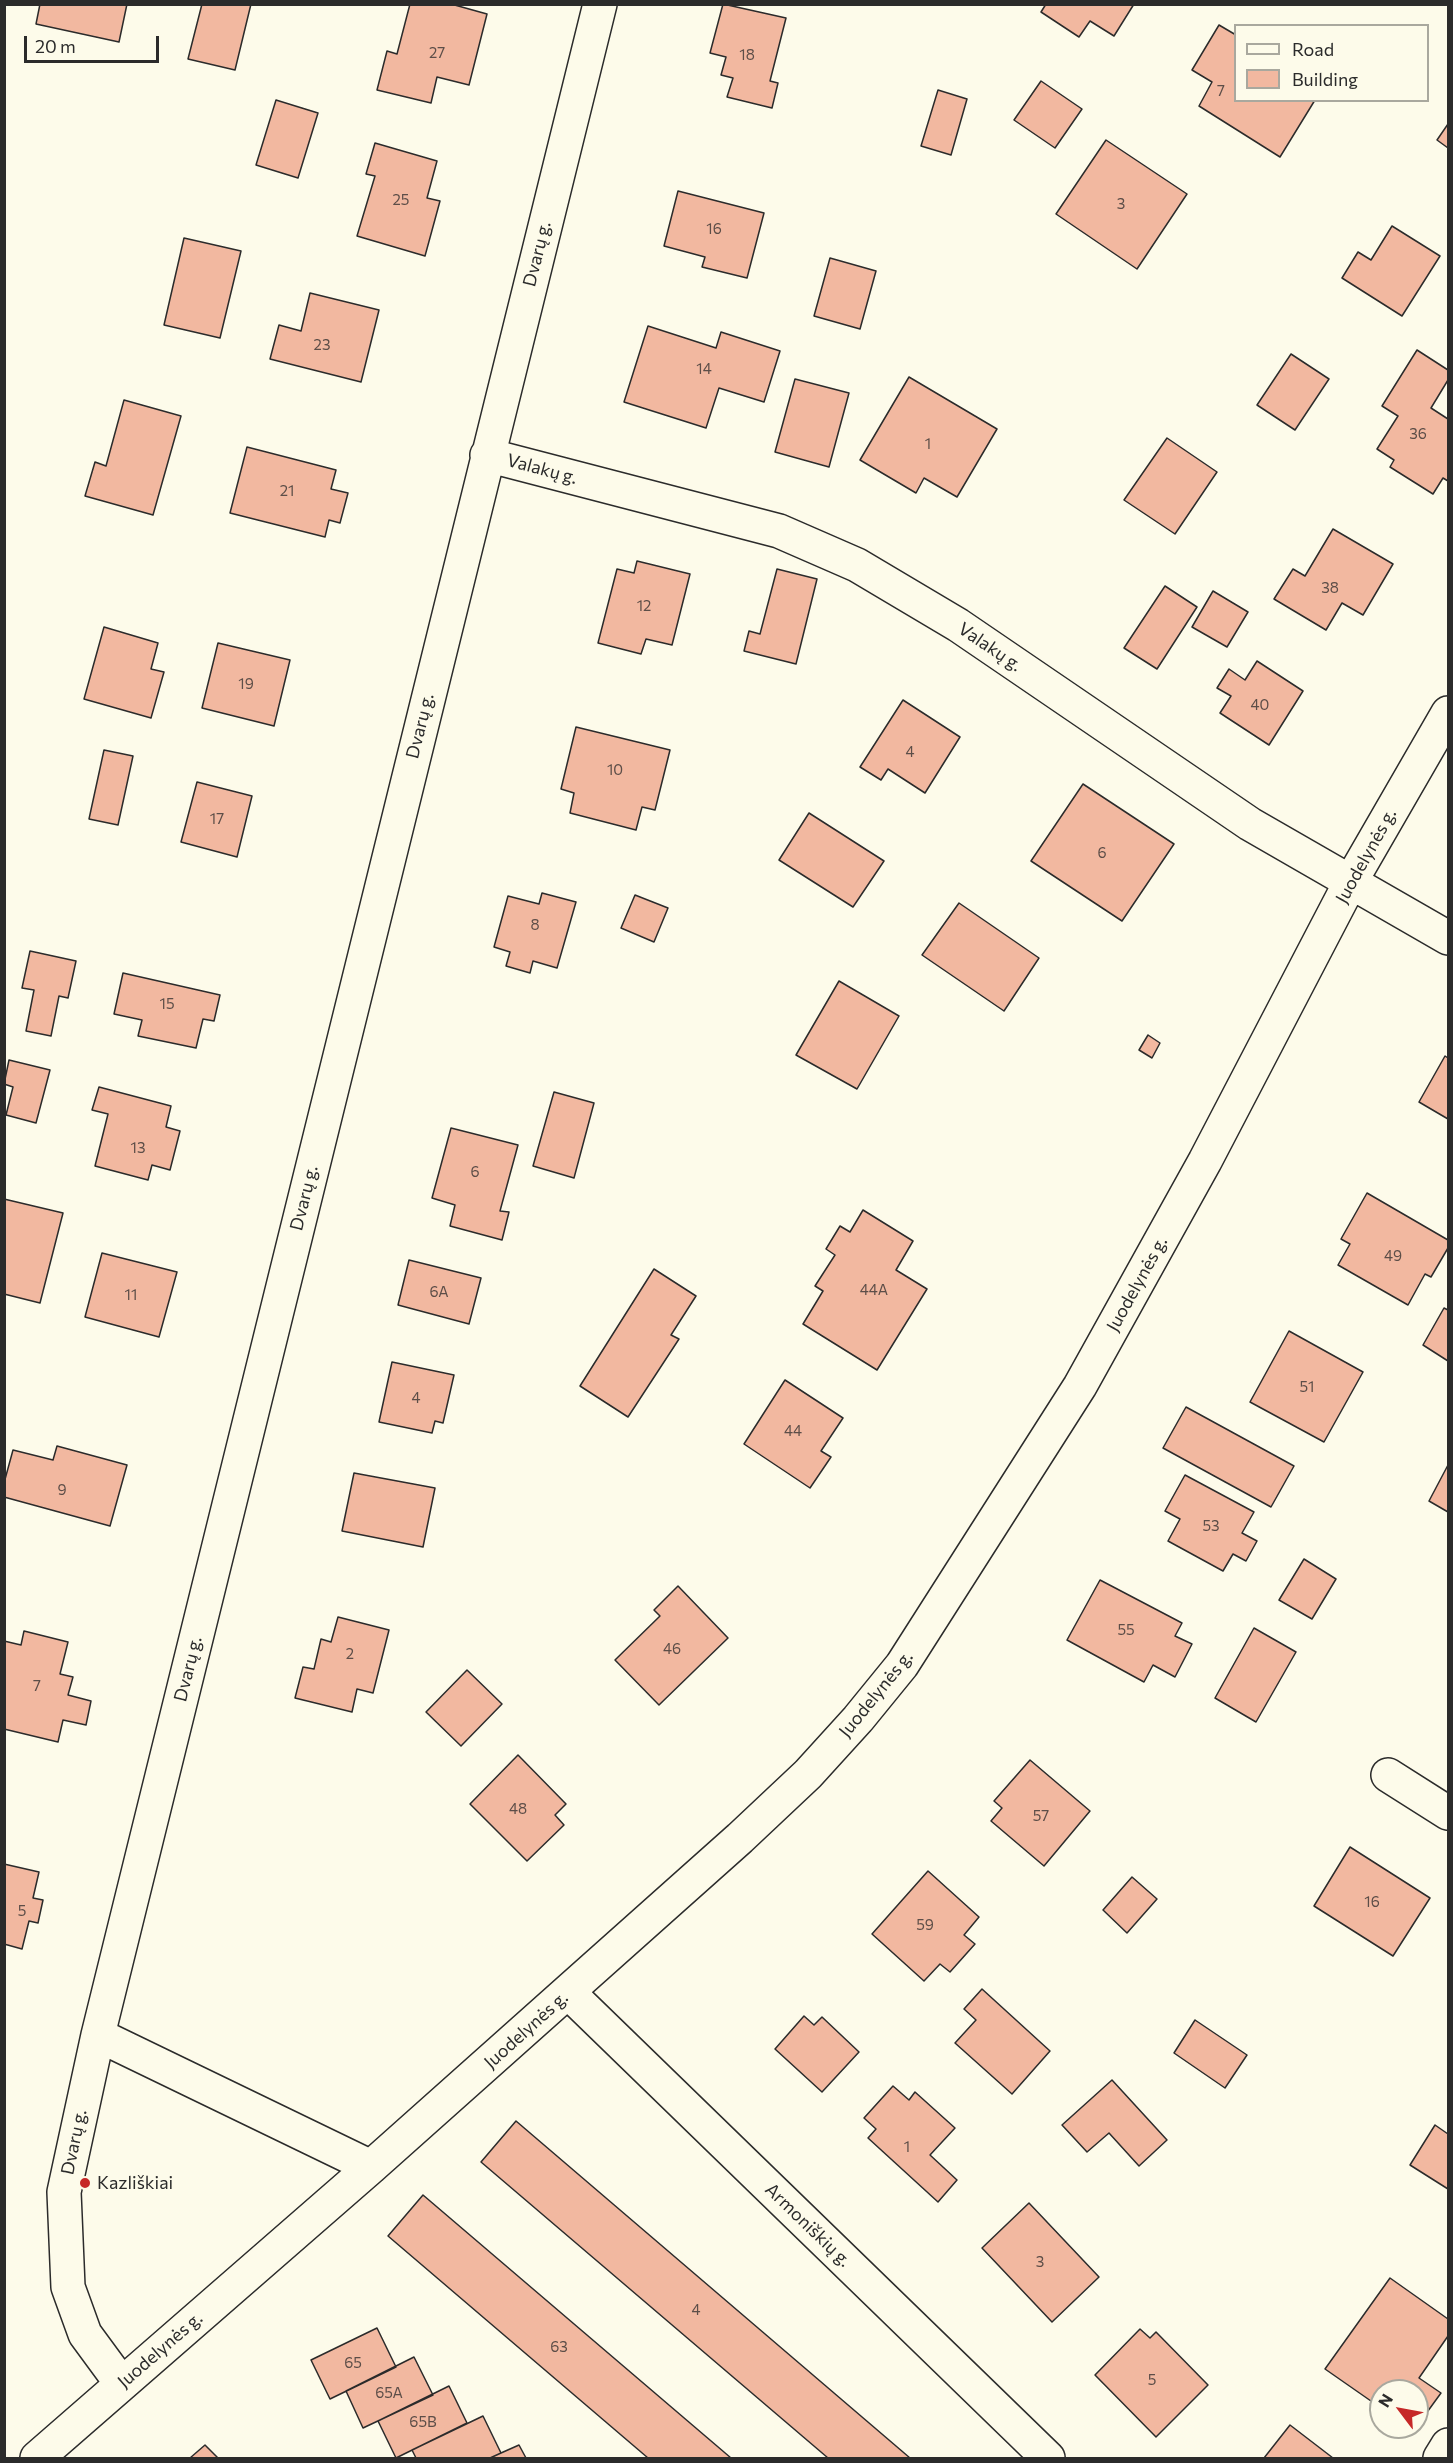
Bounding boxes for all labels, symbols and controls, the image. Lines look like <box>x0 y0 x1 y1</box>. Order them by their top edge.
scale bar <box>27 24 162 62</box>
legend <box>1234 24 1429 102</box>
text: 20 m <box>35 35 76 57</box>
text: Road <box>1292 38 1334 60</box>
house number: 27 <box>429 44 445 62</box>
house number: 18 <box>739 46 755 64</box>
text: Building <box>1292 68 1358 90</box>
house number: 7 <box>1217 82 1225 100</box>
house number: 25 <box>393 191 409 209</box>
house number: 3 <box>1117 195 1125 213</box>
street label: Dvarų g. <box>518 219 556 289</box>
house number: 16 <box>706 220 722 238</box>
house number: 23 <box>314 336 330 354</box>
house number: 14 <box>696 360 712 378</box>
house number: 36 <box>1409 425 1427 443</box>
house number: 1 <box>925 435 931 453</box>
street label: Valakų g. <box>504 449 580 489</box>
house number: 21 <box>280 482 294 500</box>
house number: 38 <box>1321 579 1339 597</box>
house number: 12 <box>637 597 651 615</box>
street label: Valakų g. <box>954 618 1026 676</box>
house number: 19 <box>238 675 254 693</box>
street label: Dvarų g. <box>401 691 439 761</box>
house number: 40 <box>1251 696 1269 714</box>
house number: 4 <box>906 743 914 761</box>
house number: 10 <box>607 761 623 779</box>
street label: Juodelynės g. <box>1331 805 1401 907</box>
house number: 17 <box>210 810 224 828</box>
house number: 6 <box>1097 844 1107 862</box>
house number: 8 <box>530 916 540 934</box>
house number: 15 <box>159 995 175 1013</box>
house number: 13 <box>131 1139 145 1157</box>
street label: Dvarų g. <box>285 1163 323 1233</box>
house number: 6 <box>470 1163 480 1181</box>
street label: Juodelynės g. <box>1102 1233 1172 1335</box>
house number: 49 <box>1384 1247 1402 1265</box>
house number: 44A <box>860 1281 888 1299</box>
house number: 6A <box>429 1283 449 1301</box>
house number: 11 <box>125 1286 137 1304</box>
house number: 51 <box>1299 1378 1315 1396</box>
house number: 4 <box>412 1389 420 1407</box>
house number: 44 <box>784 1422 802 1440</box>
house number: 9 <box>57 1481 67 1499</box>
house number: 53 <box>1202 1517 1220 1535</box>
house number: 55 <box>1117 1621 1135 1639</box>
street label: Dvarų g. <box>169 1634 207 1704</box>
house number: 46 <box>663 1640 681 1658</box>
house number: 2 <box>346 1645 354 1663</box>
street label: Juodelynės g. <box>834 1646 918 1742</box>
house number: 7 <box>33 1677 41 1695</box>
house number: 48 <box>509 1800 527 1818</box>
house number: 57 <box>1033 1807 1049 1825</box>
house number: 16 <box>1364 1893 1380 1911</box>
house number: 5 <box>18 1902 26 1920</box>
house number: 59 <box>916 1916 934 1934</box>
street label: Juodelynės g. <box>480 1987 572 2073</box>
street label: Dvarų g. <box>57 2107 91 2177</box>
house number: 1 <box>904 2138 910 2156</box>
place label: Kazliškiai <box>97 2172 173 2194</box>
marker: Kazliškiai <box>78 2176 92 2190</box>
street label: Armoniškių g. <box>761 2179 855 2271</box>
house number: 3 <box>1036 2253 1044 2271</box>
house number: 4 <box>692 2301 700 2319</box>
street label: Juodelynės g. <box>113 2307 207 2393</box>
house number: 63 <box>550 2338 568 2356</box>
house number: 65 <box>344 2354 362 2372</box>
house number: 5 <box>1148 2371 1156 2389</box>
north arrow <box>1369 2379 1429 2439</box>
house number: 65A <box>375 2384 403 2402</box>
text: N <box>1374 2390 1396 2410</box>
house number: 65B <box>409 2413 437 2431</box>

